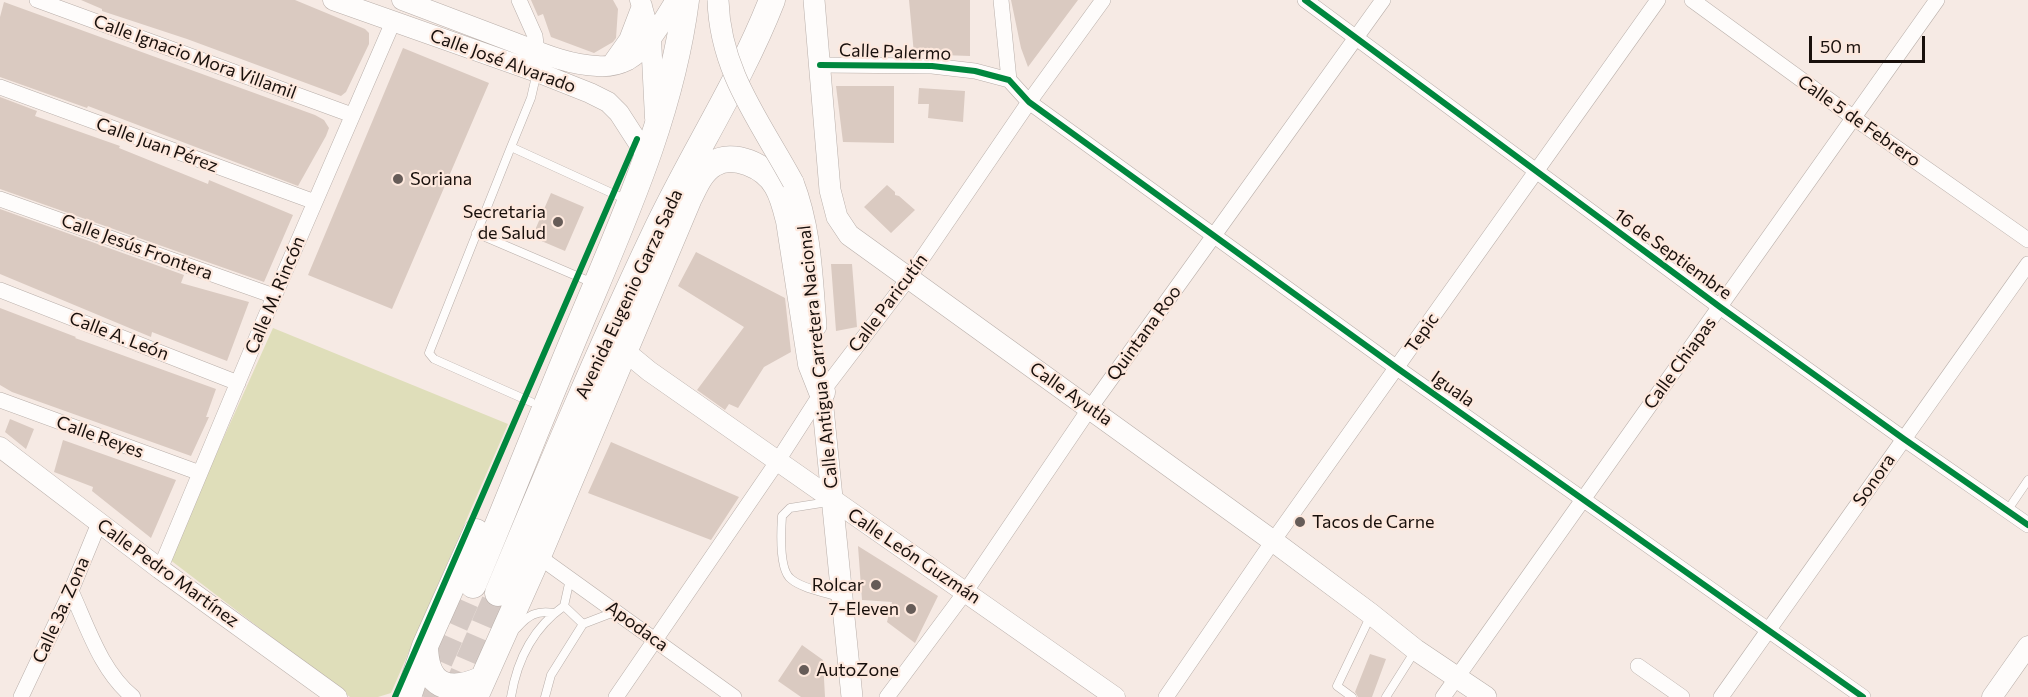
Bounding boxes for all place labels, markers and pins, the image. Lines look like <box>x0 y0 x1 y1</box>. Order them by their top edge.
place label: Soriana <box>410 168 472 190</box>
marker: Soriana <box>391 172 405 186</box>
place label: Secretaria de Salud <box>463 201 546 244</box>
marker: Secretaria de Salud <box>551 215 565 229</box>
place label: Tacos de Carne <box>1312 511 1435 533</box>
marker: Tacos de Carne <box>1293 515 1307 529</box>
place label: Rolcar <box>812 574 864 596</box>
marker: Rolcar <box>869 578 883 592</box>
place label: 7-Eleven <box>829 598 899 620</box>
marker: 7-Eleven <box>904 602 918 616</box>
place label: AutoZone <box>816 659 899 681</box>
marker: AutoZone <box>797 663 811 677</box>

